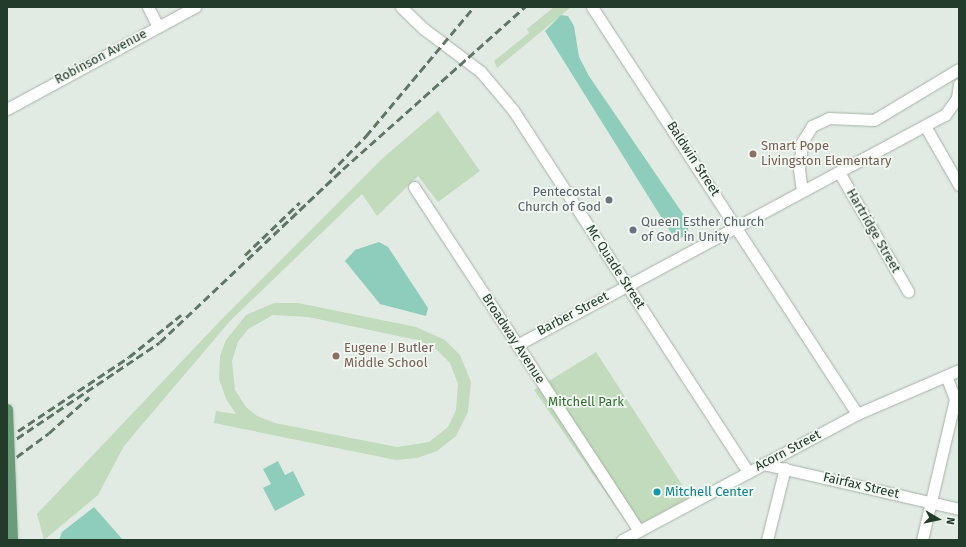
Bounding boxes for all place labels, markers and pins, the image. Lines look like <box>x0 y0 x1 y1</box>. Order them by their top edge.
place label: Smart Pope Livingston Elementary <box>761 139 891 170</box>
marker: Smart Pope Livingston Elementary <box>748 149 758 159</box>
place label: Pentecostal Church of God <box>518 185 601 216</box>
marker: Pentecostal Church of God <box>604 195 614 205</box>
place label: Queen Esther Church of God in Unity <box>641 215 764 246</box>
marker: Queen Esther Church of God in Unity <box>628 225 638 235</box>
place label: Eugene J Butler Middle School <box>344 341 433 372</box>
marker: Eugene J Butler Middle School <box>331 351 341 361</box>
place label: Mitchell Center <box>665 484 754 500</box>
marker: Mitchell Center <box>652 487 662 497</box>

